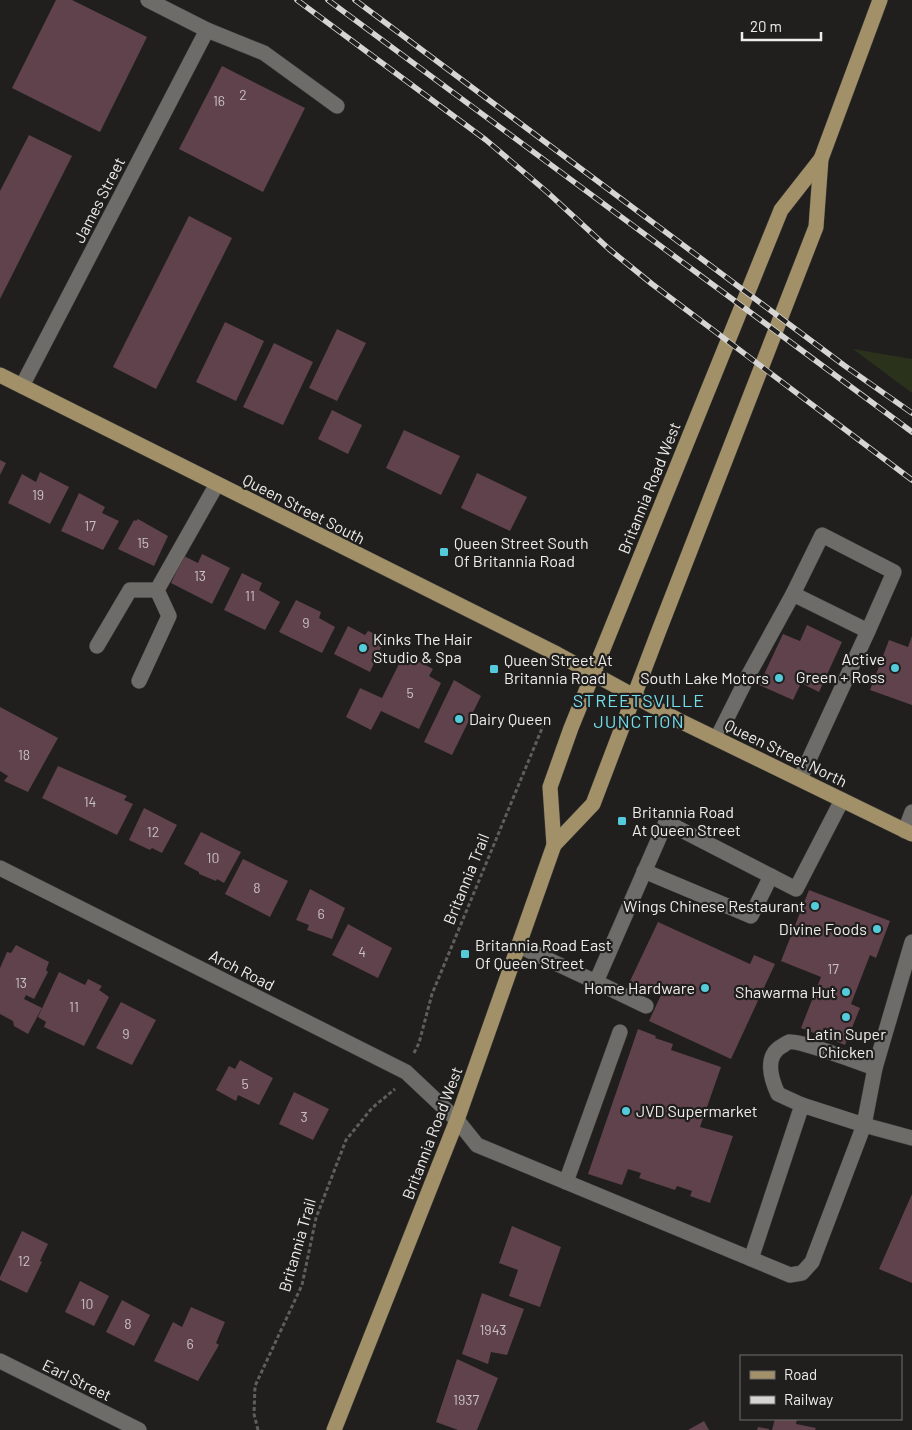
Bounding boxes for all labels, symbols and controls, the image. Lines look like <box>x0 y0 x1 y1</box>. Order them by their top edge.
scale bar <box>742 10 821 42</box>
text: 20 m <box>750 17 782 35</box>
house number: 2 <box>239 86 247 103</box>
house number: 16 <box>213 92 225 109</box>
street label: James Street <box>69 154 128 246</box>
street label: Britannia Road West <box>613 419 684 556</box>
street label: Queen Street South <box>240 470 369 548</box>
house number: 19 <box>32 486 44 503</box>
house number: 17 <box>84 517 96 534</box>
place label: Queen Street South Of Britannia Road <box>454 533 589 570</box>
house number: 15 <box>137 534 149 551</box>
marker: Queen Street South Of Britannia Road <box>438 546 450 558</box>
house number: 13 <box>194 567 206 584</box>
house number: 11 <box>245 587 255 604</box>
house number: 9 <box>302 614 310 631</box>
place label: Kinks The Hair Studio & Spa <box>373 629 472 666</box>
marker: Kinks The Hair Studio & Spa <box>357 642 369 654</box>
place label: Active Green + Ross <box>796 649 885 686</box>
place label: Queen Street At Britannia Road <box>504 650 613 687</box>
marker: Active Green + Ross <box>889 662 901 674</box>
marker: Queen Street At Britannia Road <box>488 663 500 675</box>
place label: South Lake Motors <box>640 668 769 687</box>
marker: South Lake Motors <box>773 672 785 684</box>
house number: 5 <box>406 684 414 701</box>
district label: STREETSVILLE JUNCTION <box>573 689 705 732</box>
place label: Dairy Queen <box>469 709 551 728</box>
marker: Dairy Queen <box>453 713 465 725</box>
street label: Queen Street North <box>722 715 850 790</box>
house number: 18 <box>18 746 30 763</box>
house number: 14 <box>84 793 96 810</box>
place label: Britannia Road At Queen Street <box>632 802 741 839</box>
marker: Britannia Road At Queen Street <box>616 815 628 827</box>
house number: 12 <box>147 823 159 840</box>
street label: Britannia Trail <box>439 830 492 927</box>
house number: 10 <box>207 849 219 866</box>
house number: 8 <box>253 879 261 896</box>
place label: Wings Chinese Restaurant <box>623 896 805 915</box>
marker: Wings Chinese Restaurant <box>809 900 821 912</box>
house number: 6 <box>317 905 325 922</box>
place label: Divine Foods <box>779 919 867 938</box>
marker: Divine Foods <box>871 923 883 935</box>
place label: Britannia Road East Of Queen Street <box>475 935 612 972</box>
house number: 4 <box>358 943 366 960</box>
street label: Arch Road <box>206 945 278 994</box>
marker: Britannia Road East Of Queen Street <box>459 948 471 960</box>
house number: 17 <box>827 960 839 977</box>
house number: 13 <box>15 974 27 991</box>
place label: Home Hardware <box>584 978 695 997</box>
marker: Home Hardware <box>699 982 711 994</box>
place label: Shawarma Hut <box>735 982 836 1001</box>
marker: Shawarma Hut <box>840 986 852 998</box>
house number: 11 <box>69 998 79 1015</box>
marker: Latin Super Chicken <box>840 1011 852 1023</box>
place label: Latin Super Chicken <box>806 1024 886 1061</box>
house number: 9 <box>122 1025 130 1042</box>
street label: Britannia Road West <box>398 1064 466 1202</box>
house number: 5 <box>241 1075 249 1092</box>
place label: JVD Supermarket <box>636 1101 758 1120</box>
marker: JVD Supermarket <box>620 1105 632 1117</box>
house number: 3 <box>300 1108 308 1125</box>
street label: Britannia Trail <box>274 1196 319 1294</box>
house number: 12 <box>18 1252 30 1269</box>
house number: 10 <box>81 1295 93 1312</box>
house number: 8 <box>124 1315 132 1332</box>
house number: 1943 <box>479 1321 507 1338</box>
house number: 6 <box>186 1335 194 1352</box>
street label: Earl Street <box>40 1355 115 1404</box>
legend <box>740 1355 902 1420</box>
text: Road <box>784 1365 817 1383</box>
text: Railway <box>784 1390 833 1408</box>
house number: 1937 <box>453 1391 479 1408</box>

